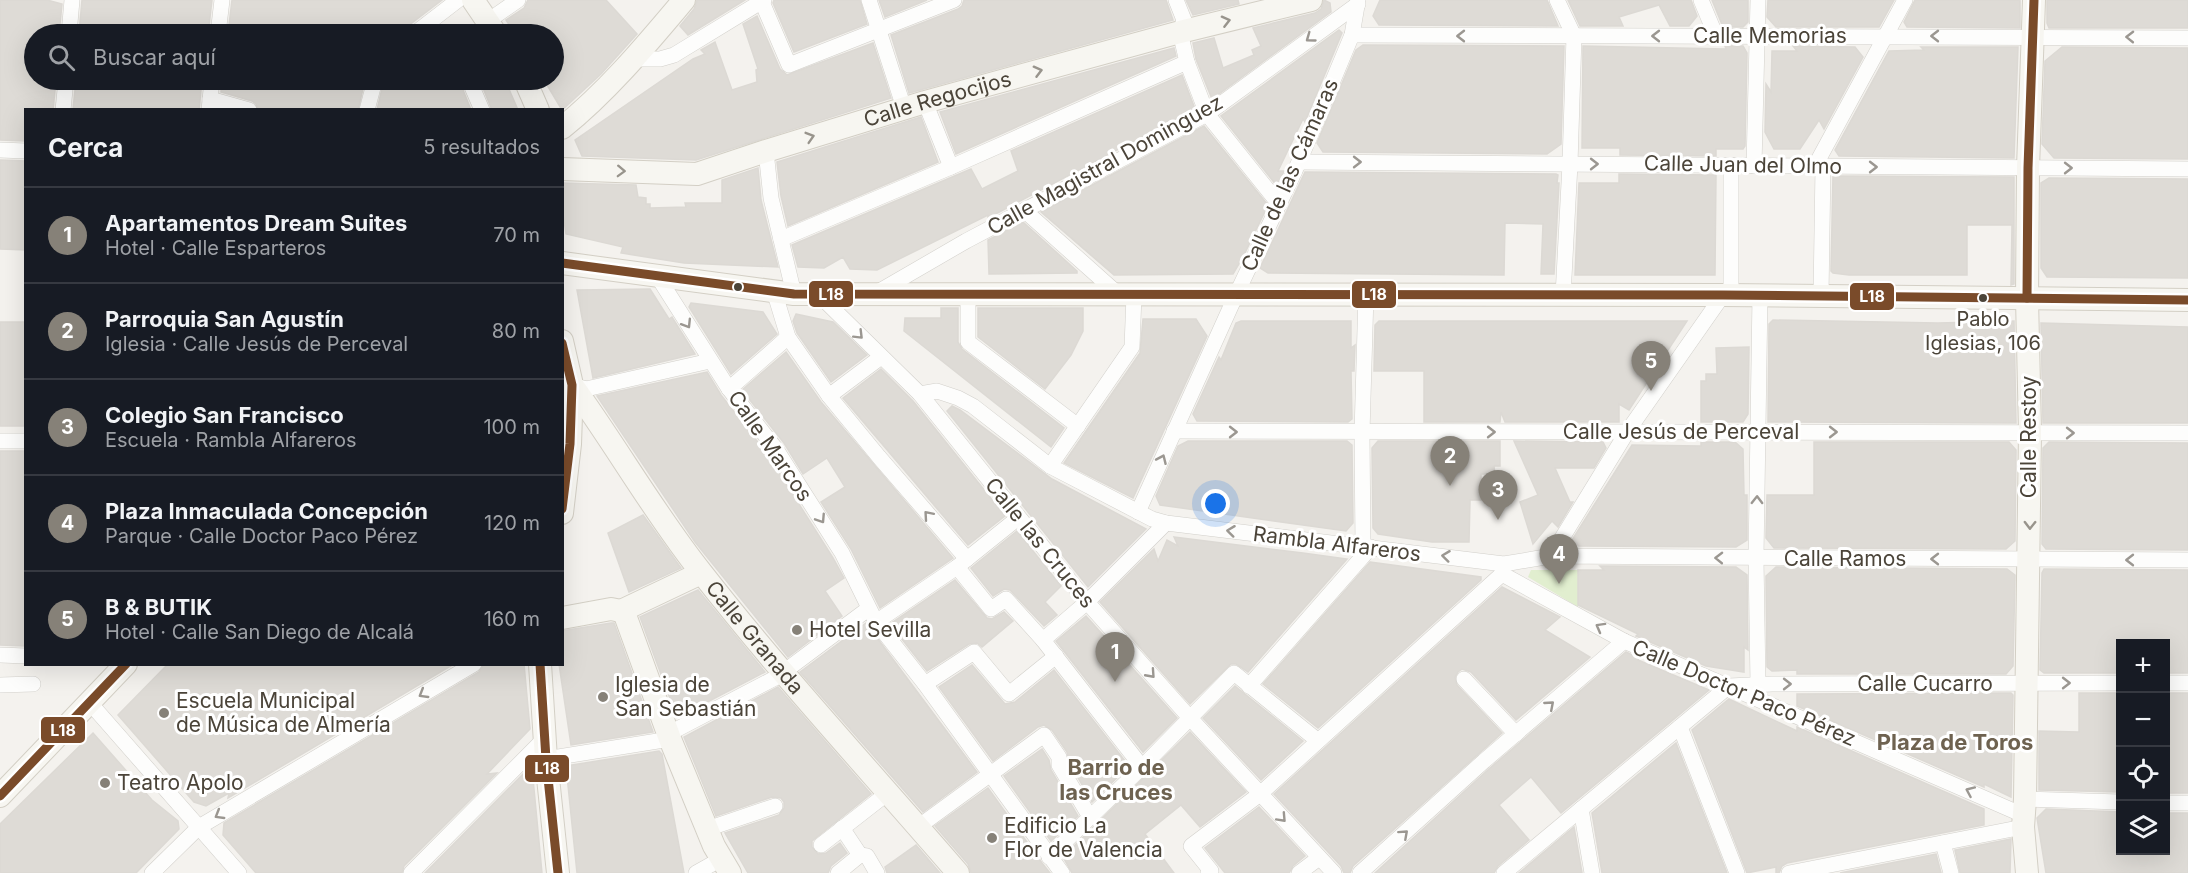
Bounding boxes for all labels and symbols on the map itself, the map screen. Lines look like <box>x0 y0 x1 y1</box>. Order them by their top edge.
one-way arrow <box>1221 15 1231 28</box>
street label: Calle Memorias <box>1693 23 1847 48</box>
one-way arrow <box>1456 30 1465 42</box>
one-way arrow <box>1651 30 1660 42</box>
one-way arrow <box>1930 30 1939 42</box>
one-way arrow <box>1306 31 1317 42</box>
one-way arrow <box>2125 31 2134 43</box>
street label: Calle Regocijos <box>861 66 1014 132</box>
one-way arrow <box>1032 66 1042 78</box>
street label: Calle de las Cámaras <box>1236 75 1343 275</box>
street label: Calle Magistral Dominguez <box>983 89 1227 240</box>
one-way arrow <box>804 132 815 144</box>
street label: Calle Juan del Olmo <box>1644 150 1842 179</box>
one-way arrow <box>1353 156 1362 168</box>
one-way arrow <box>1590 158 1599 170</box>
one-way arrow <box>1869 161 1878 173</box>
one-way arrow <box>2064 162 2073 174</box>
one-way arrow <box>616 164 625 177</box>
line badge: L18 <box>808 280 854 308</box>
line badge: L18 <box>1351 280 1397 309</box>
unlabelled marker <box>732 281 744 293</box>
line badge: L18 <box>1849 282 1895 311</box>
text: L18 <box>818 284 844 304</box>
text: L18 <box>1361 284 1387 304</box>
text: L18 <box>1859 286 1885 306</box>
marker: Pablo Iglesias, 106 <box>1977 292 1989 304</box>
place label: Pablo Iglesias, 106 <box>1925 307 2041 355</box>
one-way arrow <box>680 318 692 328</box>
one-way arrow <box>852 328 863 339</box>
pin: 5 <box>1632 342 1670 391</box>
street label: Calle Restoy <box>2016 375 2041 498</box>
street label: Calle Marcos <box>723 386 818 506</box>
street label: Calle Jesús de Perceval <box>1563 419 1799 444</box>
one-way arrow <box>1228 426 1237 438</box>
one-way arrow <box>1486 426 1495 438</box>
one-way arrow <box>1828 426 1837 438</box>
one-way arrow <box>2065 427 2074 439</box>
pin: 2 <box>1430 436 1470 486</box>
one-way arrow <box>1155 454 1167 465</box>
pin: 3 <box>1478 470 1518 520</box>
street label: Calle las Cruces <box>980 473 1101 613</box>
your location <box>1201 489 1230 518</box>
one-way arrow <box>1750 496 1763 505</box>
one-way arrow <box>924 511 935 522</box>
one-way arrow <box>813 513 825 523</box>
one-way arrow <box>2023 520 2036 529</box>
street label: Rambla Alfareros <box>1252 521 1423 566</box>
one-way arrow <box>1226 525 1236 538</box>
pin: 4 <box>1540 534 1578 584</box>
street label: Calle Ramos <box>1784 546 1906 571</box>
one-way arrow <box>1441 551 1450 563</box>
one-way arrow <box>1714 552 1723 564</box>
one-way arrow <box>1930 553 1939 565</box>
one-way arrow <box>2125 554 2134 566</box>
street label: Calle Granada <box>701 576 809 699</box>
place label: Hotel Sevilla <box>809 617 931 642</box>
marker: Hotel Sevilla <box>790 623 804 637</box>
one-way arrow <box>1595 623 1606 634</box>
pin: 1 <box>1096 632 1134 682</box>
street label: Calle Doctor Paco Pérez <box>1629 634 1860 751</box>
one-way arrow <box>1144 667 1155 677</box>
street label: Calle Cucarro <box>1857 671 1993 696</box>
place label: Iglesia de San Sebastián <box>615 672 756 721</box>
one-way arrow <box>2062 677 2071 689</box>
one-way arrow <box>1783 678 1792 690</box>
one-way arrow <box>419 687 429 699</box>
place label: Escuela Municipal de Música de Almería <box>176 688 391 737</box>
marker: Iglesia de San Sebastián <box>596 690 610 704</box>
one-way arrow <box>1543 701 1554 712</box>
marker: Escuela Municipal de Música de Almería <box>157 706 171 720</box>
line badge: L18 <box>40 716 86 744</box>
text: L18 <box>50 720 76 740</box>
district label: Plaza de Toros <box>1877 729 2033 755</box>
line badge: L18 <box>524 754 570 783</box>
district label: Barrio de las Cruces <box>1059 754 1173 805</box>
text: L18 <box>534 758 560 778</box>
place label: Teatro Apolo <box>117 770 244 795</box>
marker: Teatro Apolo <box>98 776 112 790</box>
one-way arrow <box>1965 786 1976 798</box>
one-way arrow <box>215 808 225 819</box>
one-way arrow <box>1275 811 1286 822</box>
place label: Edificio La Flor de Valencia <box>1004 813 1163 862</box>
one-way arrow <box>1397 830 1408 841</box>
marker: Edificio La Flor de Valencia <box>985 831 999 845</box>

